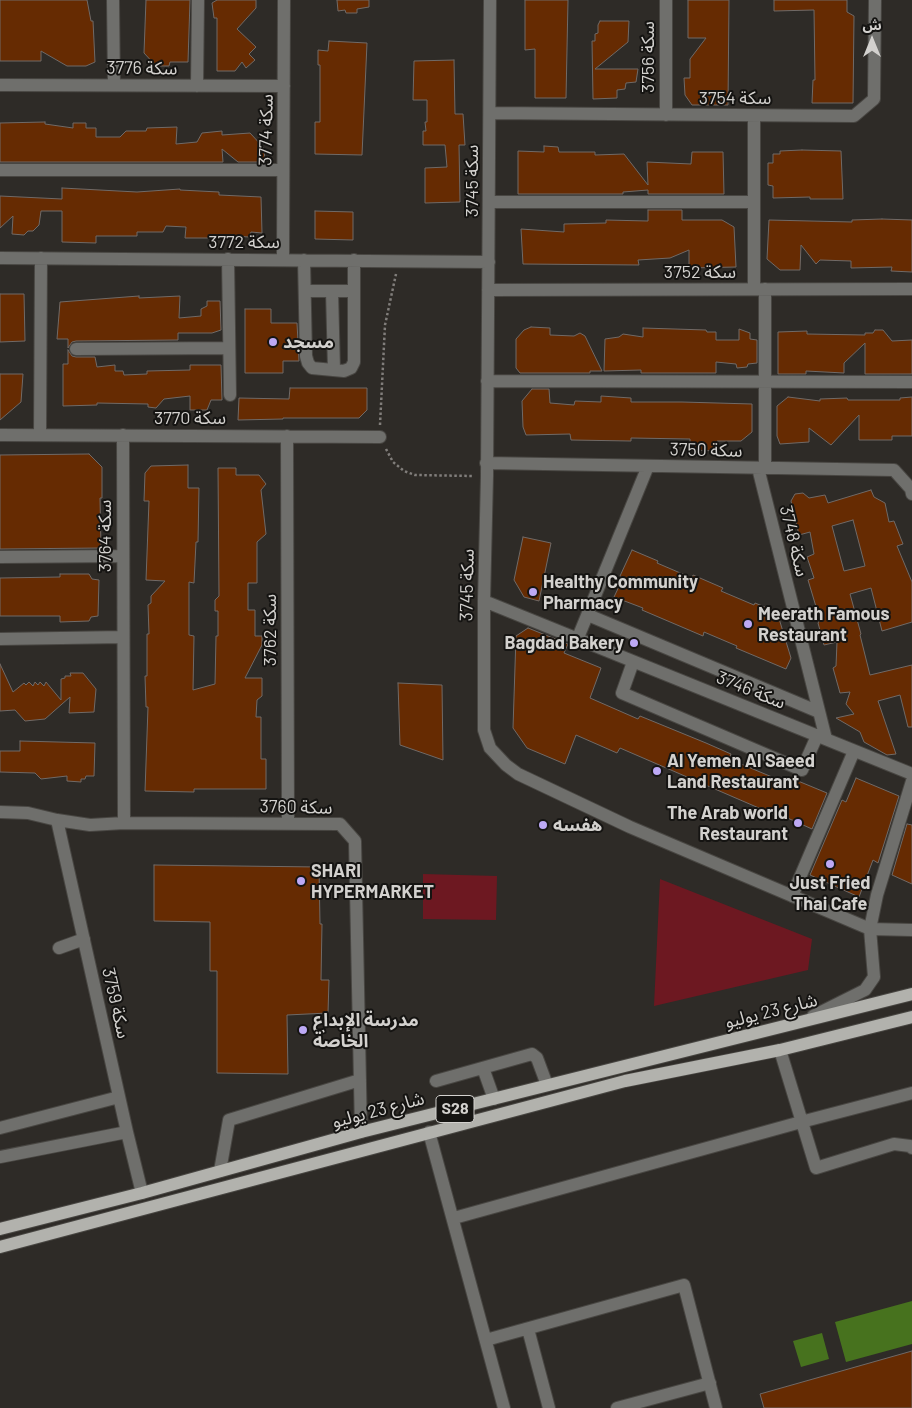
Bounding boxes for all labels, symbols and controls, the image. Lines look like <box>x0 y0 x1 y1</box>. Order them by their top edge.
north arrow <box>847 15 897 65</box>
text: ش <box>862 16 882 33</box>
street label: سكة 3756 <box>637 21 659 93</box>
street label: سكة 3776 <box>106 57 178 79</box>
street label: سكة 3754 <box>699 87 771 109</box>
street label: سكة 3774 <box>255 94 277 166</box>
street label: سكة 3745 <box>461 145 483 217</box>
street label: سكة 3772 <box>208 231 280 253</box>
street label: سكة 3752 <box>664 261 736 283</box>
place label: مسجد <box>283 331 334 353</box>
marker: مسجد <box>267 336 279 348</box>
street label: سكة 3770 <box>154 407 226 429</box>
street label: سكة 3750 <box>669 439 743 461</box>
street label: سكة 3764 <box>94 500 116 572</box>
street label: سكة 3748 <box>775 503 813 579</box>
street label: سكة 3745 <box>456 549 478 621</box>
place label: Healthy Community Pharmacy <box>543 571 698 614</box>
marker: Healthy Community Pharmacy <box>527 586 539 598</box>
street label: سكة 3762 <box>259 594 281 666</box>
place label: Meerath Famous Restaurant <box>758 603 889 646</box>
marker: Meerath Famous Restaurant <box>742 618 754 630</box>
place label: Bagdad Bakery <box>505 632 624 654</box>
marker: Bagdad Bakery <box>628 637 640 649</box>
street label: سكة 3746 <box>713 666 789 714</box>
place label: Al Yemen Al Saeed Land Restaurant <box>667 750 815 792</box>
marker: Al Yemen Al Saeed Land Restaurant <box>651 765 663 777</box>
street label: سكة 3760 <box>259 796 333 818</box>
place label: The Arab world Restaurant <box>667 802 788 844</box>
place label: هفسه <box>553 814 602 836</box>
marker: The Arab world Restaurant <box>792 817 804 829</box>
marker: هفسه <box>537 819 549 831</box>
marker: Just Fried Thai Cafe <box>824 858 836 870</box>
place label: SHARI HYPERMARKET <box>311 860 434 902</box>
place label: Just Fried Thai Cafe <box>790 872 870 914</box>
marker: SHARI HYPERMARKET <box>295 875 307 887</box>
street label: سكة 3759 <box>97 965 135 1041</box>
street label: شارع 23 يوليو <box>722 989 820 1033</box>
place label: مدرسة الإبداع الخاصة <box>313 1009 419 1052</box>
marker: مدرسة الإبداع الخاصة <box>297 1024 309 1036</box>
street label: شارع 23 يوليو <box>329 1087 427 1133</box>
road number: S28 <box>436 1096 474 1122</box>

